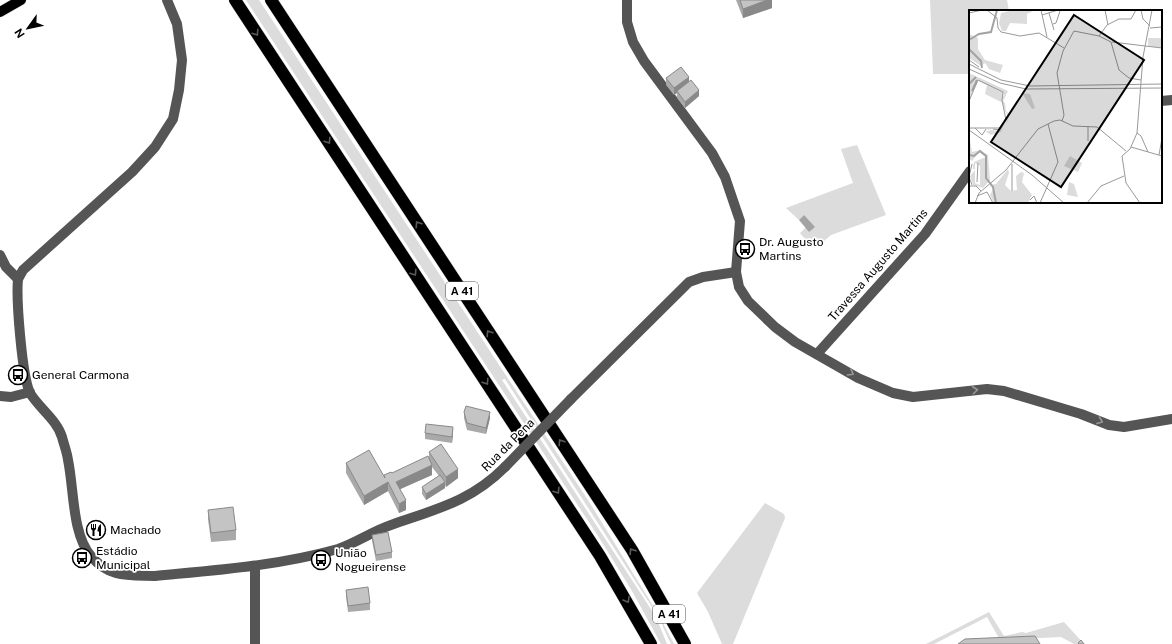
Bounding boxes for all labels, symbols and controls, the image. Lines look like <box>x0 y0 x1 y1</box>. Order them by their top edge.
north arrow <box>8 8 48 48</box>
inset map <box>969 10 1162 203</box>
text: N <box>12 27 27 40</box>
one-way arrow <box>251 28 258 35</box>
one-way arrow <box>323 137 331 144</box>
street label: Travessa Augusto Martins <box>825 206 931 324</box>
one-way arrow <box>415 221 423 228</box>
place label: Dr. Augusto Martins <box>759 235 824 263</box>
bus stop icon: Dr. Augusto Martins <box>734 238 756 260</box>
one-way arrow <box>410 269 417 276</box>
road number: A 41 <box>446 282 478 300</box>
one-way arrow <box>487 330 494 337</box>
bus stop icon: General Carmona <box>7 364 29 386</box>
place label: General Carmona <box>32 368 129 382</box>
one-way arrow <box>846 369 854 376</box>
one-way arrow <box>481 378 489 385</box>
one-way arrow <box>972 386 978 395</box>
street label: Rua da Pena <box>479 416 537 474</box>
one-way arrow <box>1097 417 1104 425</box>
one-way arrow <box>559 439 566 446</box>
one-way arrow <box>552 486 559 493</box>
restaurant icon: Machado <box>85 519 107 541</box>
place label: Machado <box>110 523 161 537</box>
place label: Estádio Municipal <box>96 544 151 572</box>
place label: União Nogueirense <box>335 546 406 574</box>
bus stop icon: Estádio Municipal <box>71 547 93 569</box>
one-way arrow <box>629 548 636 555</box>
bus stop icon: União Nogueirense <box>310 549 332 571</box>
one-way arrow <box>622 596 629 603</box>
road number: A 41 <box>653 605 685 623</box>

